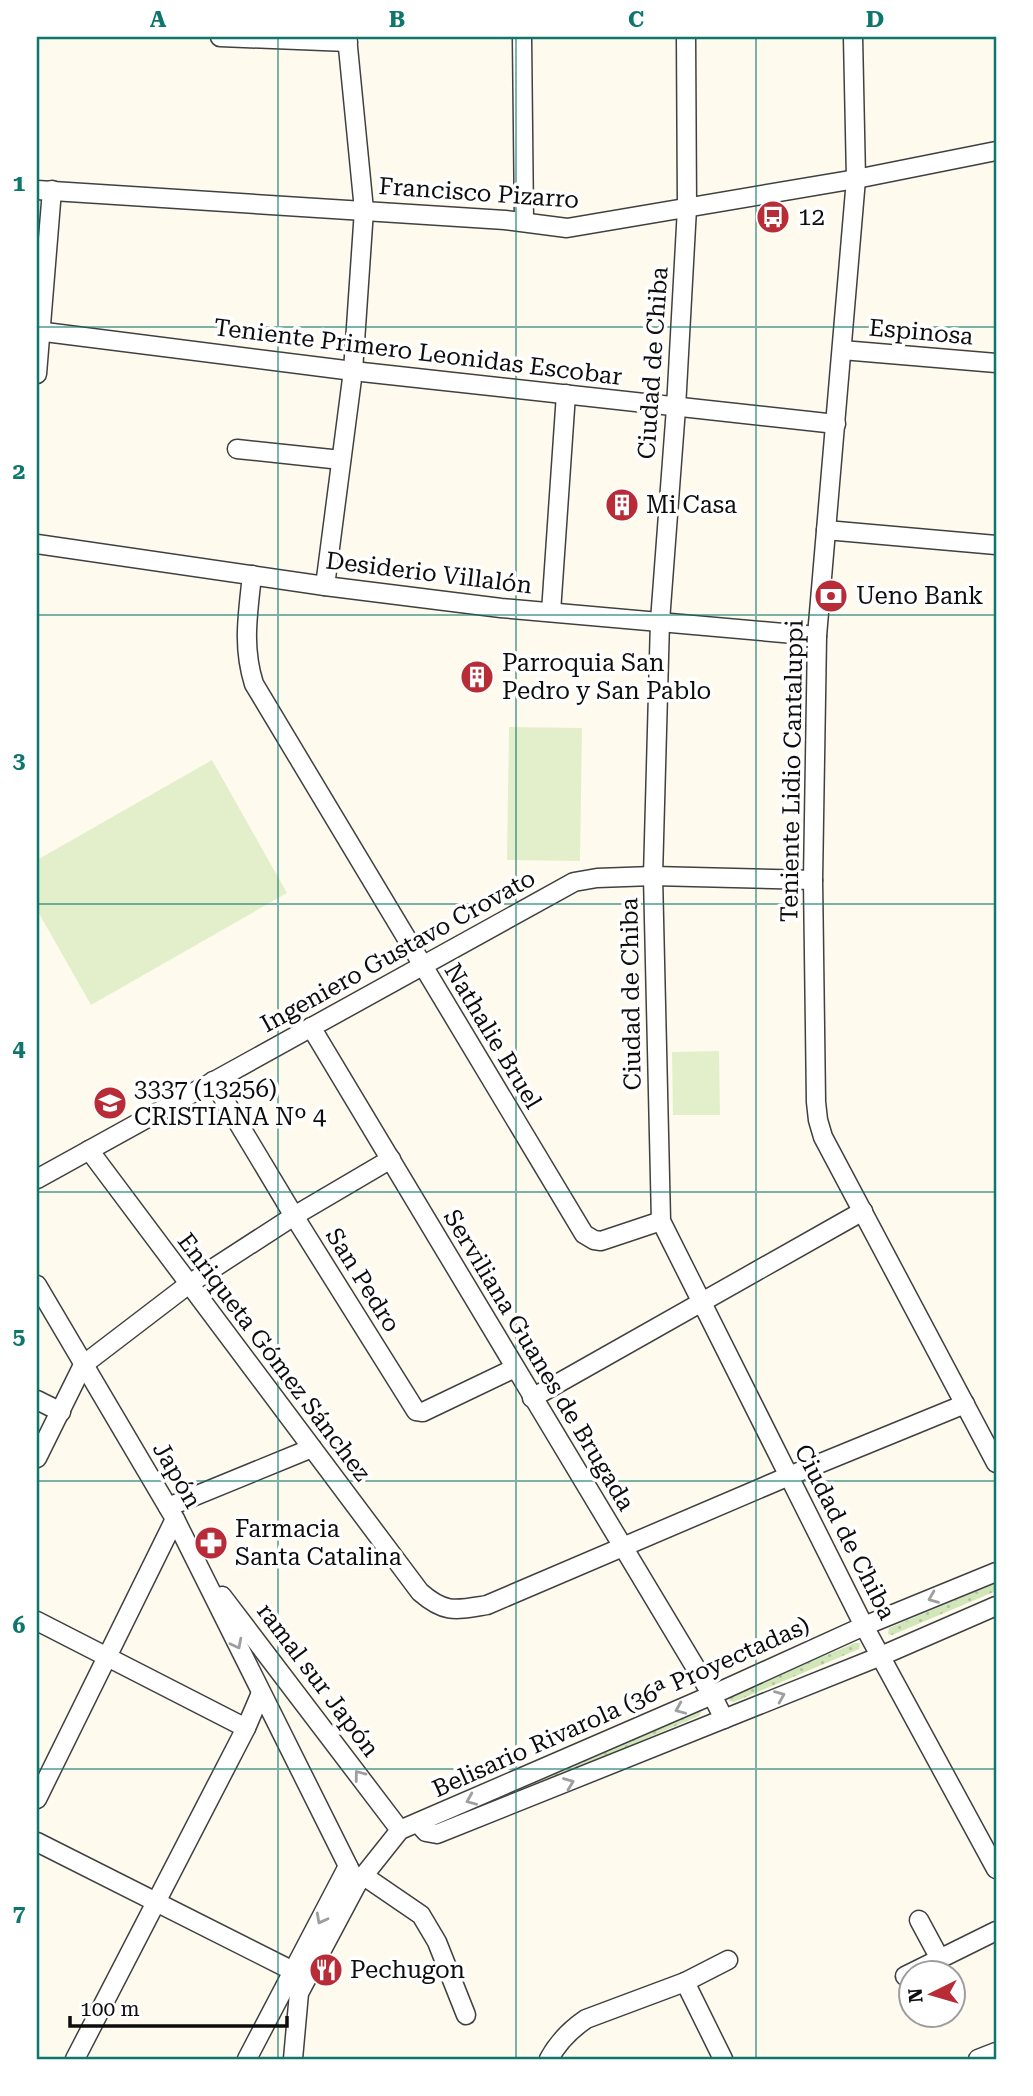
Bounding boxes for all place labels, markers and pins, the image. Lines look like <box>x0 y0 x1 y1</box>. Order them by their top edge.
bus stop icon: 12 <box>754 198 792 236</box>
place label: 12 <box>798 203 825 231</box>
building icon: Mi Casa <box>603 486 641 524</box>
place label: Mi Casa <box>646 491 737 519</box>
bank icon: Ueno Bank <box>812 577 850 615</box>
place label: Ueno Bank <box>856 582 983 610</box>
place label: Parroquia San Pedro y San Pablo <box>502 649 711 705</box>
building icon: Parroquia San Pedro y San Pablo <box>458 658 496 696</box>
place label: 3337 (13256) CRISTIANA Nº 4 <box>134 1075 327 1131</box>
school or university icon: 3337 (13256) CRISTIANA Nº 4 <box>91 1084 129 1122</box>
place label: Farmacia Santa Catalina <box>235 1515 402 1571</box>
pharmacy icon: Farmacia Santa Catalina <box>192 1524 230 1562</box>
restaurant icon: Pechugon <box>307 1951 345 1989</box>
place label: Pechugon <box>350 1956 465 1984</box>

